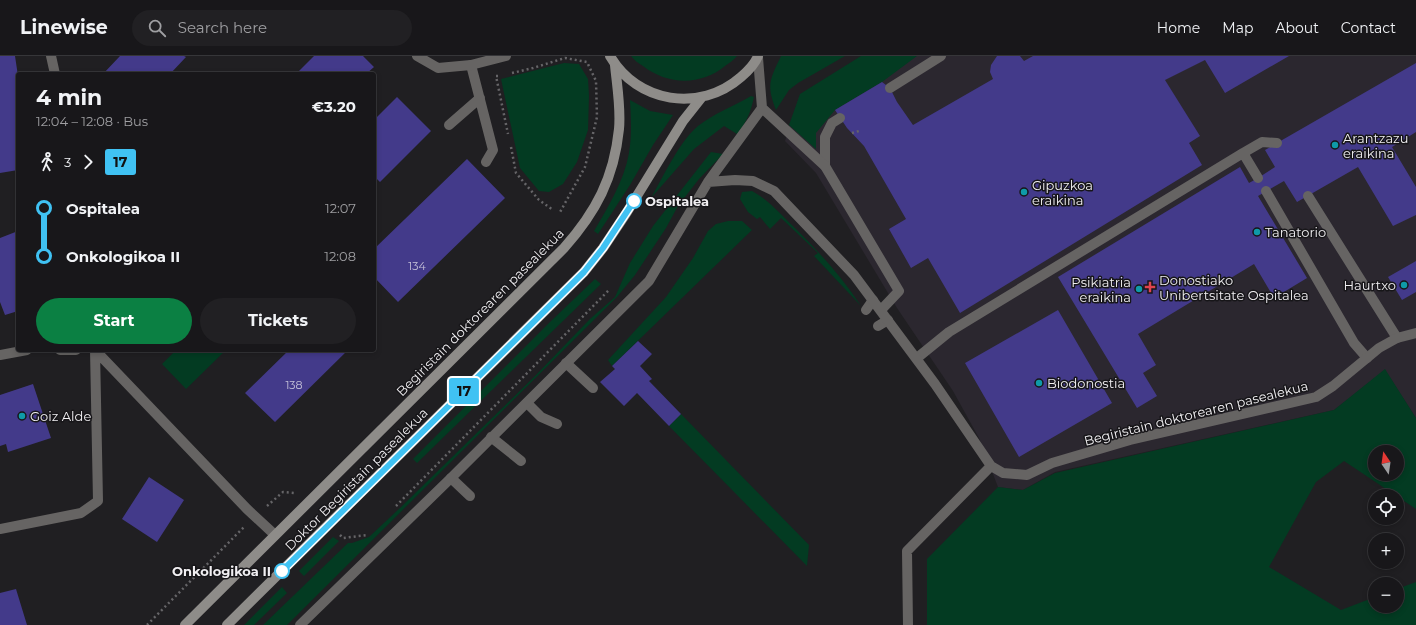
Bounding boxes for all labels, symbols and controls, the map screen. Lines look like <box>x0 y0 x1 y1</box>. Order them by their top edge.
search box <box>132 10 412 46</box>
text: Linewise <box>20 16 108 39</box>
icon: search <box>146 17 168 39</box>
text: Search here <box>178 18 267 37</box>
text: Home <box>1157 19 1200 37</box>
text: Map <box>1222 19 1253 37</box>
text: About <box>1275 19 1319 37</box>
text: Contact <box>1341 19 1396 37</box>
text: 4 min <box>36 84 102 111</box>
text: €3.20 <box>312 97 356 116</box>
text: 12:04 – 12:08 · Bus <box>36 113 148 129</box>
place label: Arantzazu eraikina <box>1343 130 1408 161</box>
marker: Arantzazu eraikina <box>1330 140 1340 150</box>
icon: walk <box>36 151 58 173</box>
icon: forward <box>77 151 99 173</box>
text: 17 <box>113 153 128 171</box>
text: 3 <box>64 154 71 170</box>
place label: Gipuzkoa eraikina <box>1032 177 1093 208</box>
marker: Gipuzkoa eraikina <box>1019 187 1029 197</box>
marker: Ospitalea <box>626 193 642 209</box>
place label: Ospitalea <box>645 193 709 209</box>
text: Ospitalea <box>66 199 140 218</box>
text: 12:07 <box>325 200 356 216</box>
place label: Tanatorio <box>1265 224 1326 240</box>
street label: Begiristain doktorearen pasealekua <box>393 225 567 399</box>
marker: Tanatorio <box>1252 227 1262 237</box>
text: Onkologikoa II <box>66 247 180 266</box>
text: 12:08 <box>324 248 356 264</box>
house number: 134 <box>408 259 426 273</box>
place label: Donostiako Unibertsitate Ospitalea <box>1159 272 1309 303</box>
place label: Psikiatria eraikina <box>1071 274 1131 305</box>
place label: Haurtxo <box>1343 277 1396 293</box>
marker: Haurtxo <box>1399 280 1409 290</box>
marker: Donostiako Unibertsitate Ospitalea <box>1144 281 1156 293</box>
marker: Psikiatria eraikina <box>1134 284 1144 294</box>
button: Start <box>36 298 192 344</box>
button: Tickets <box>200 298 356 344</box>
place label: Biodonostia <box>1047 375 1125 391</box>
street label: Begiristain doktorearen pasealekua <box>1082 377 1310 449</box>
house number: 138 <box>285 378 303 392</box>
line badge: 17 <box>446 378 482 404</box>
marker: Biodonostia <box>1034 378 1044 388</box>
text: 17 <box>457 382 471 400</box>
street label: Doktor Begiristain pasealekua <box>281 404 431 554</box>
place label: Goiz Alde <box>30 408 91 424</box>
marker: Goiz Alde <box>17 411 27 421</box>
north arrow <box>1368 445 1404 481</box>
map controls <box>1368 445 1404 613</box>
button: locate <box>1368 489 1404 525</box>
button: + <box>1368 533 1404 569</box>
place label: Onkologikoa II <box>172 563 271 579</box>
marker: Onkologikoa II <box>274 563 290 579</box>
button: − <box>1368 577 1404 613</box>

